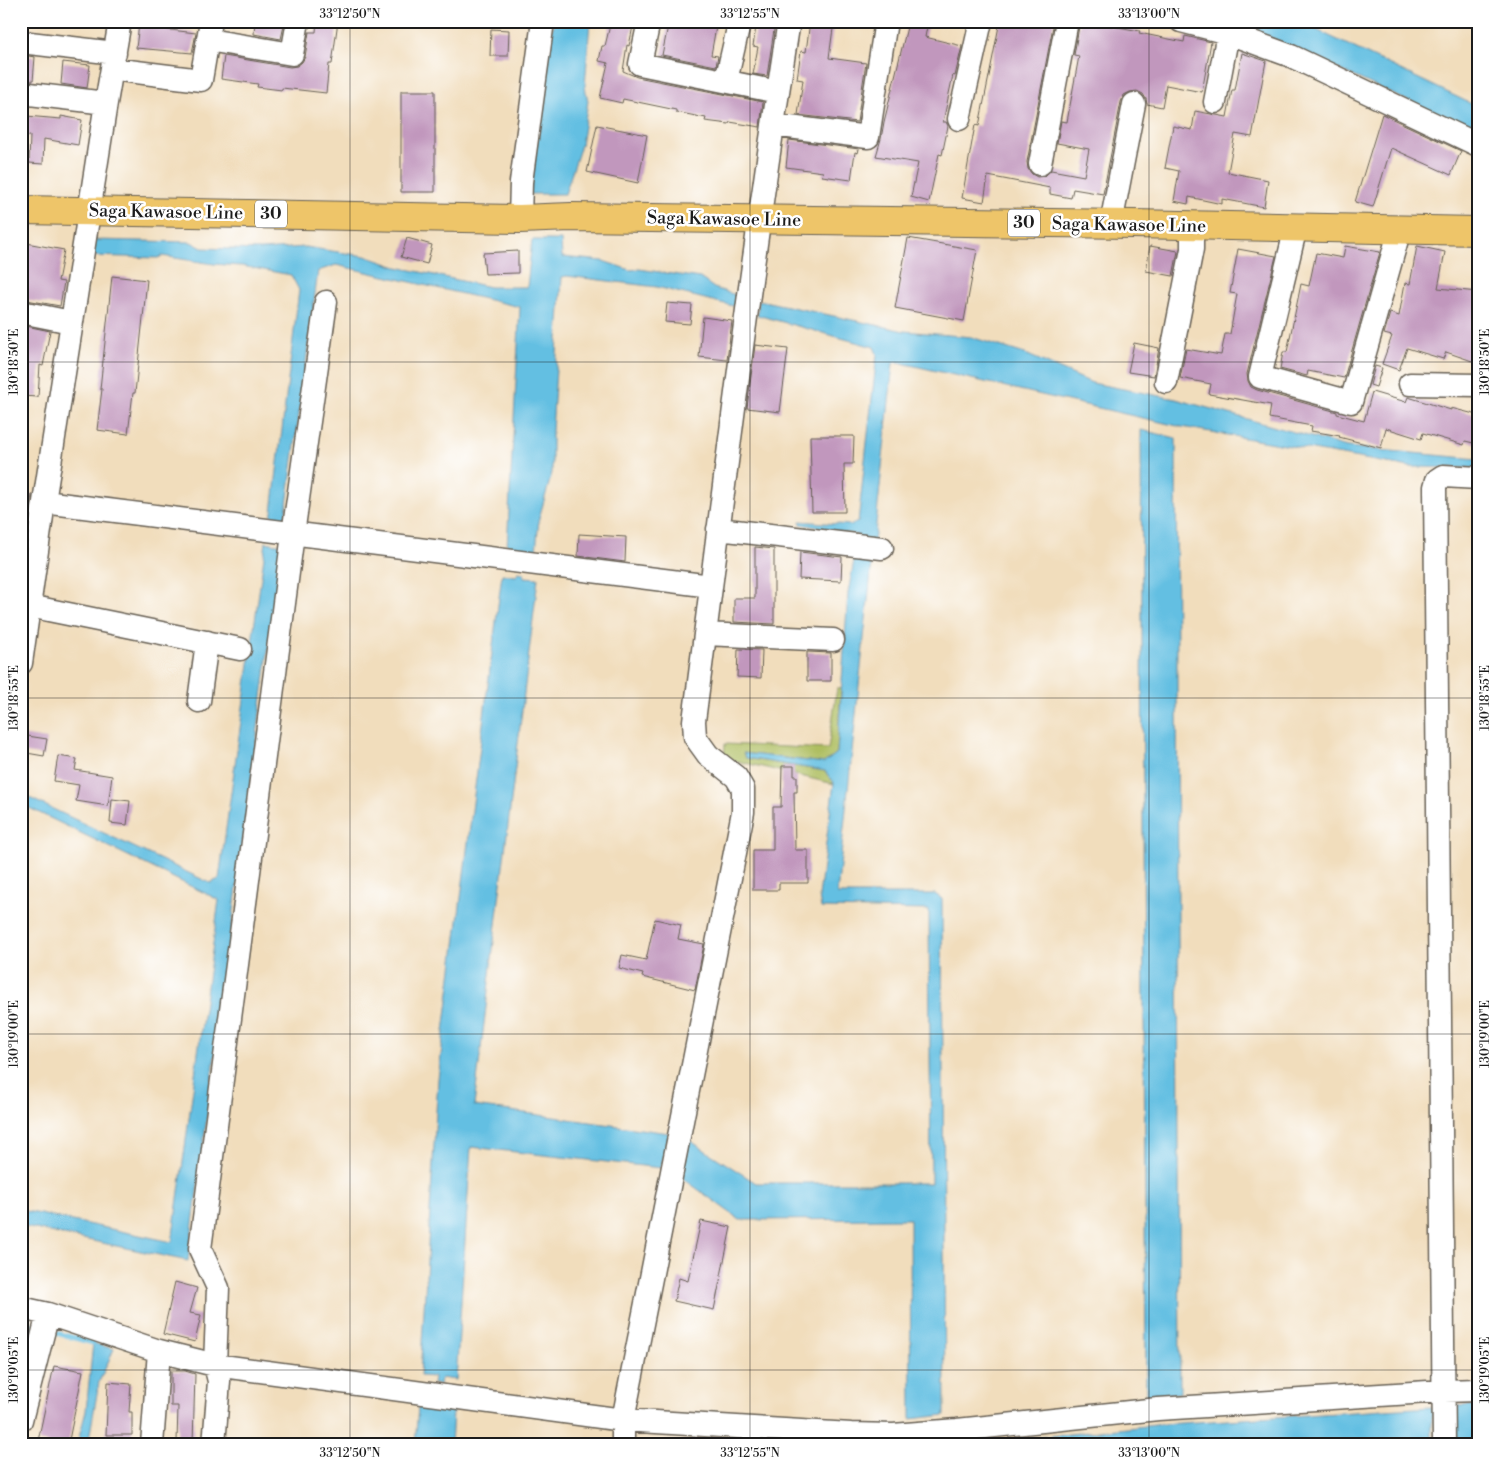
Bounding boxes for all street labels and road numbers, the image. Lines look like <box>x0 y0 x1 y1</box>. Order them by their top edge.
street label: Saga Kawasoe Line <box>89 199 243 225</box>
road number: 30 <box>255 200 287 228</box>
street label: Saga Kawasoe Line <box>647 206 801 232</box>
road number: 30 <box>1008 210 1040 237</box>
street label: Saga Kawasoe Line <box>1052 212 1206 238</box>

